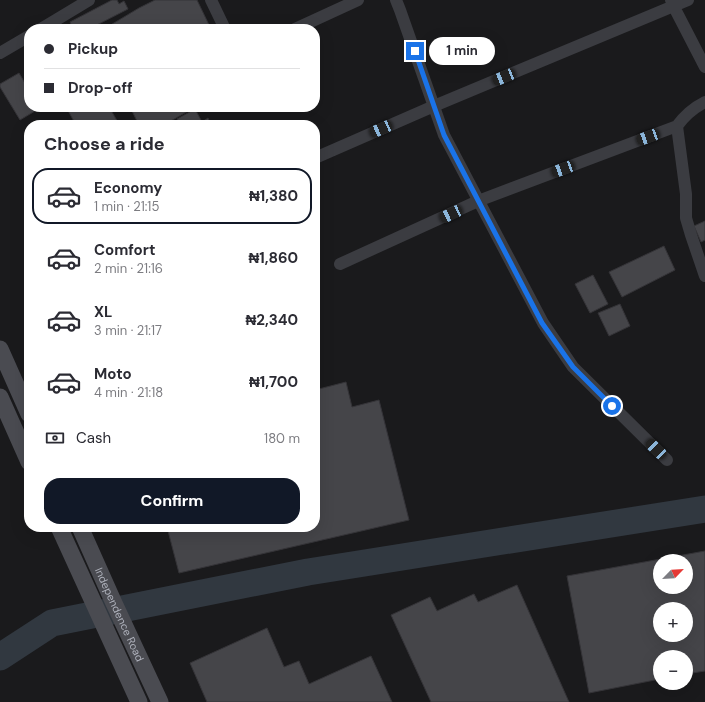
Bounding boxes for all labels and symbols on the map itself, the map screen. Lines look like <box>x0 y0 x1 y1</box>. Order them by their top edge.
callout: 1 min <box>429 37 495 65</box>
route end <box>406 42 424 60</box>
car <box>491 67 517 87</box>
car <box>368 119 394 139</box>
car <box>635 127 661 147</box>
car <box>550 159 576 179</box>
car <box>438 203 464 225</box>
route start <box>603 397 621 415</box>
car <box>643 436 669 462</box>
north arrow <box>653 554 693 594</box>
street label: Independence Road <box>92 565 147 664</box>

